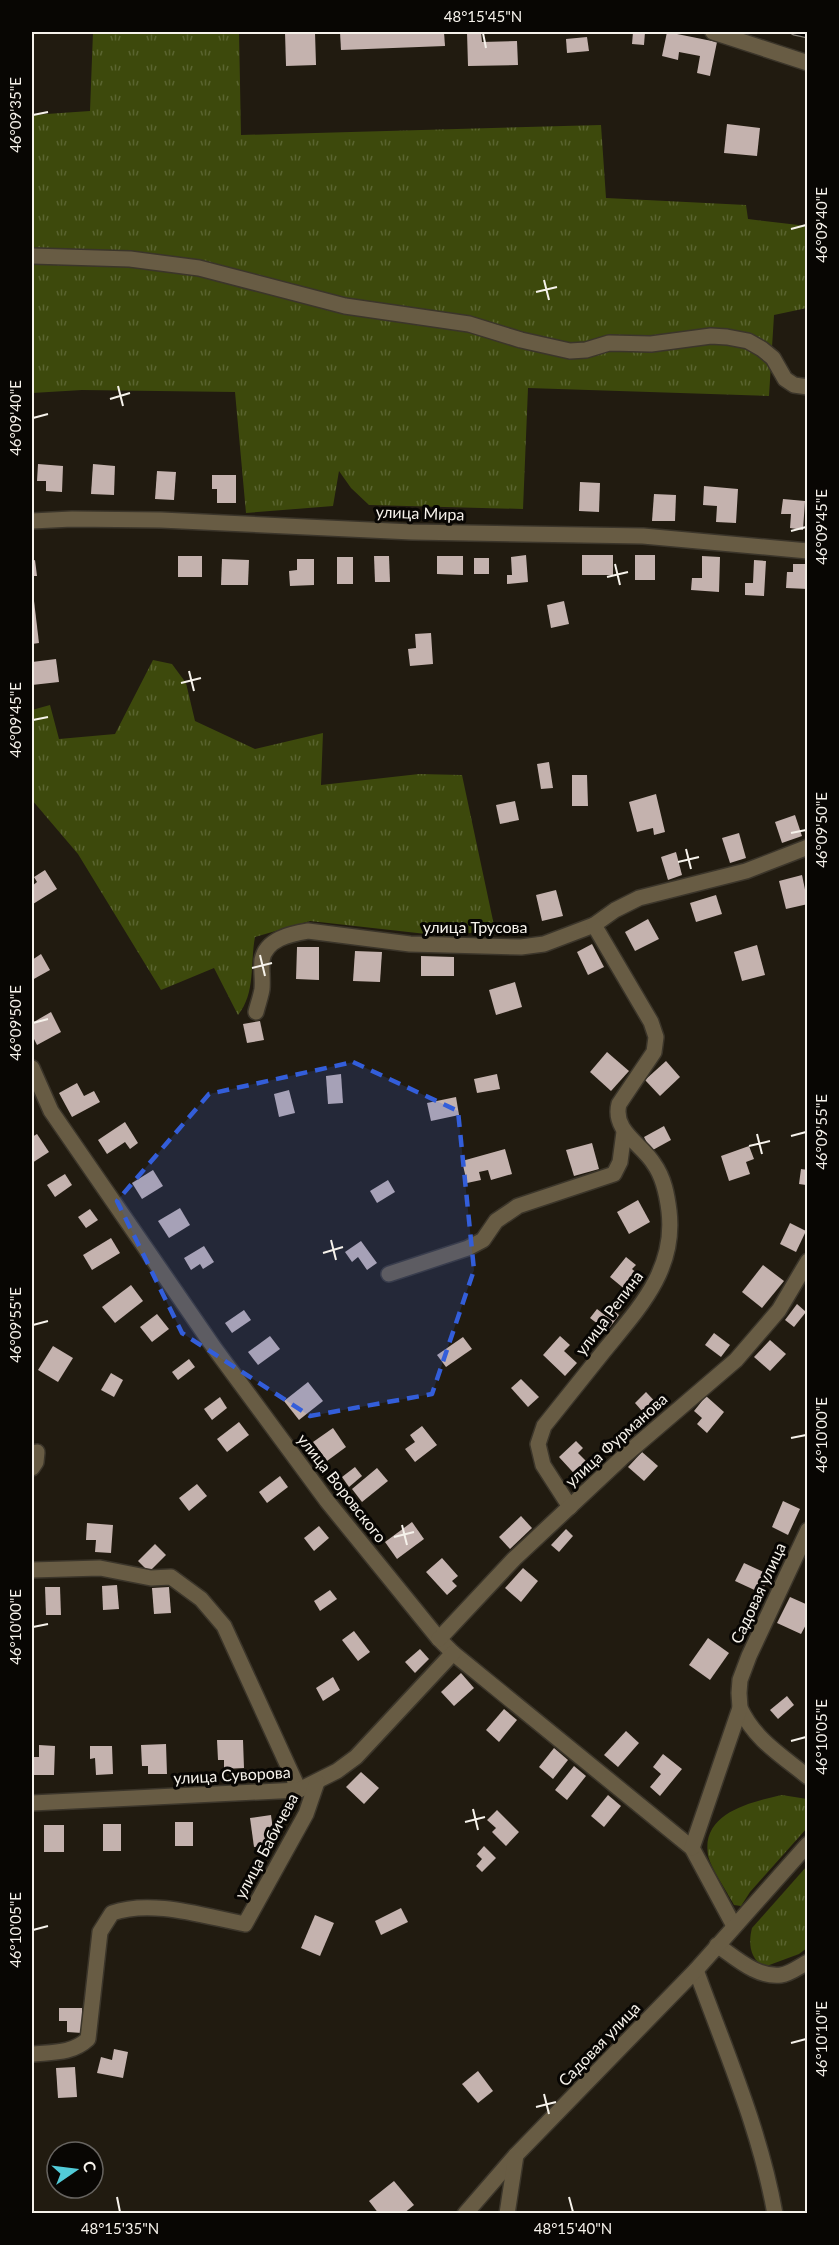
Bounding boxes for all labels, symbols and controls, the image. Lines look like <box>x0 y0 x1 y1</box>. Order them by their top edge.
text: 48°15'45"N <box>444 7 522 25</box>
text: 46°09'35"E <box>6 77 24 153</box>
text: 46°09'40"E <box>812 187 830 263</box>
text: 46°09'40"E <box>6 380 24 456</box>
text: 46°09'45"E <box>812 489 830 565</box>
street label: улица Мира <box>375 501 465 524</box>
text: 46°09'45"E <box>6 682 24 758</box>
text: 46°09'50"E <box>812 792 830 868</box>
street label: улица Трусова <box>423 917 527 936</box>
text: 46°09'50"E <box>6 985 24 1061</box>
text: 46°09'55"E <box>812 1094 830 1170</box>
street label: улица Репина <box>571 1267 646 1359</box>
text: 46°09'55"E <box>6 1287 24 1363</box>
street label: улица Фурманова <box>561 1389 671 1490</box>
text: 46°10'00"E <box>812 1397 830 1473</box>
street label: улица Воровского <box>294 1429 391 1546</box>
street label: Садовая улица <box>726 1539 789 1646</box>
text: 46°10'00"E <box>6 1589 24 1665</box>
text: 46°10'05"E <box>812 1699 830 1775</box>
street label: улица Суворова <box>173 1762 291 1787</box>
street label: улица Бабичева <box>230 1790 301 1902</box>
text: 46°10'05"E <box>6 1892 24 1968</box>
street label: Садовая улица <box>554 1998 643 2089</box>
text: 46°10'10"E <box>812 2001 830 2077</box>
north arrow <box>45 2140 105 2200</box>
text: С <box>80 2159 101 2174</box>
text: 48°15'35"N <box>81 2219 159 2237</box>
text: 48°15'40"N <box>534 2219 612 2237</box>

